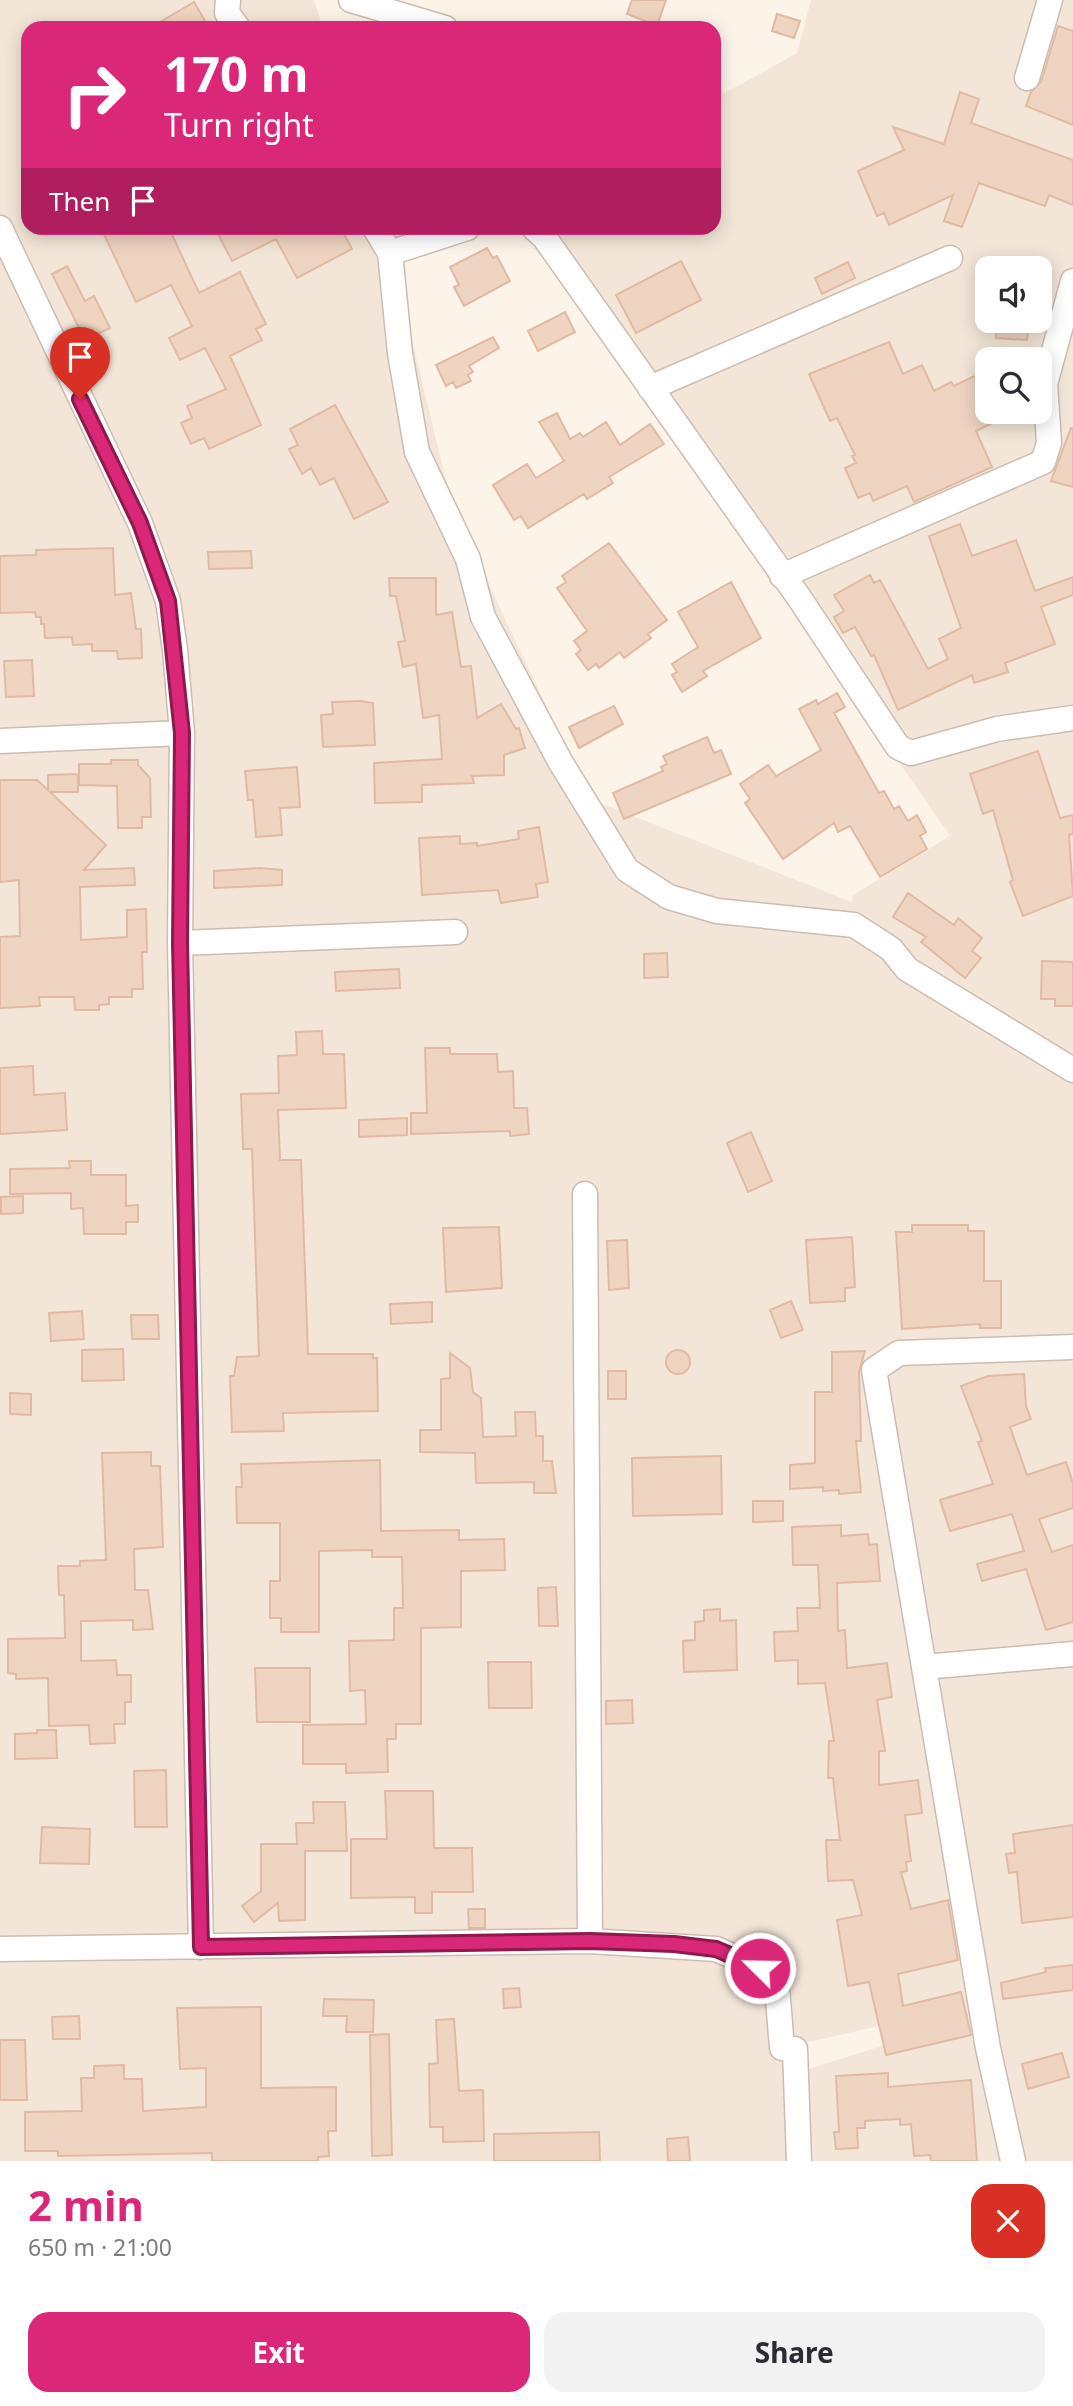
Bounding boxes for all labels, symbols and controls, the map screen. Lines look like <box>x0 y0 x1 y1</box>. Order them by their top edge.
text: 170 m <box>164 40 309 106</box>
icon: right <box>49 49 140 140</box>
text: Turn right <box>164 103 314 146</box>
icon: arrive <box>124 182 162 220</box>
text: Then <box>49 183 110 219</box>
map controls <box>975 256 1052 424</box>
button: sound <box>975 256 1052 333</box>
pin <box>50 327 110 399</box>
icon: arrive <box>61 338 99 376</box>
button: search <box>975 347 1052 424</box>
position arrow <box>723 1931 797 2005</box>
text: 2 min <box>28 2176 144 2233</box>
button: close <box>971 2184 1045 2258</box>
text: 650 m · 21:00 <box>28 2231 172 2263</box>
button: Exit <box>28 2312 530 2392</box>
button: Share <box>544 2312 1045 2392</box>

